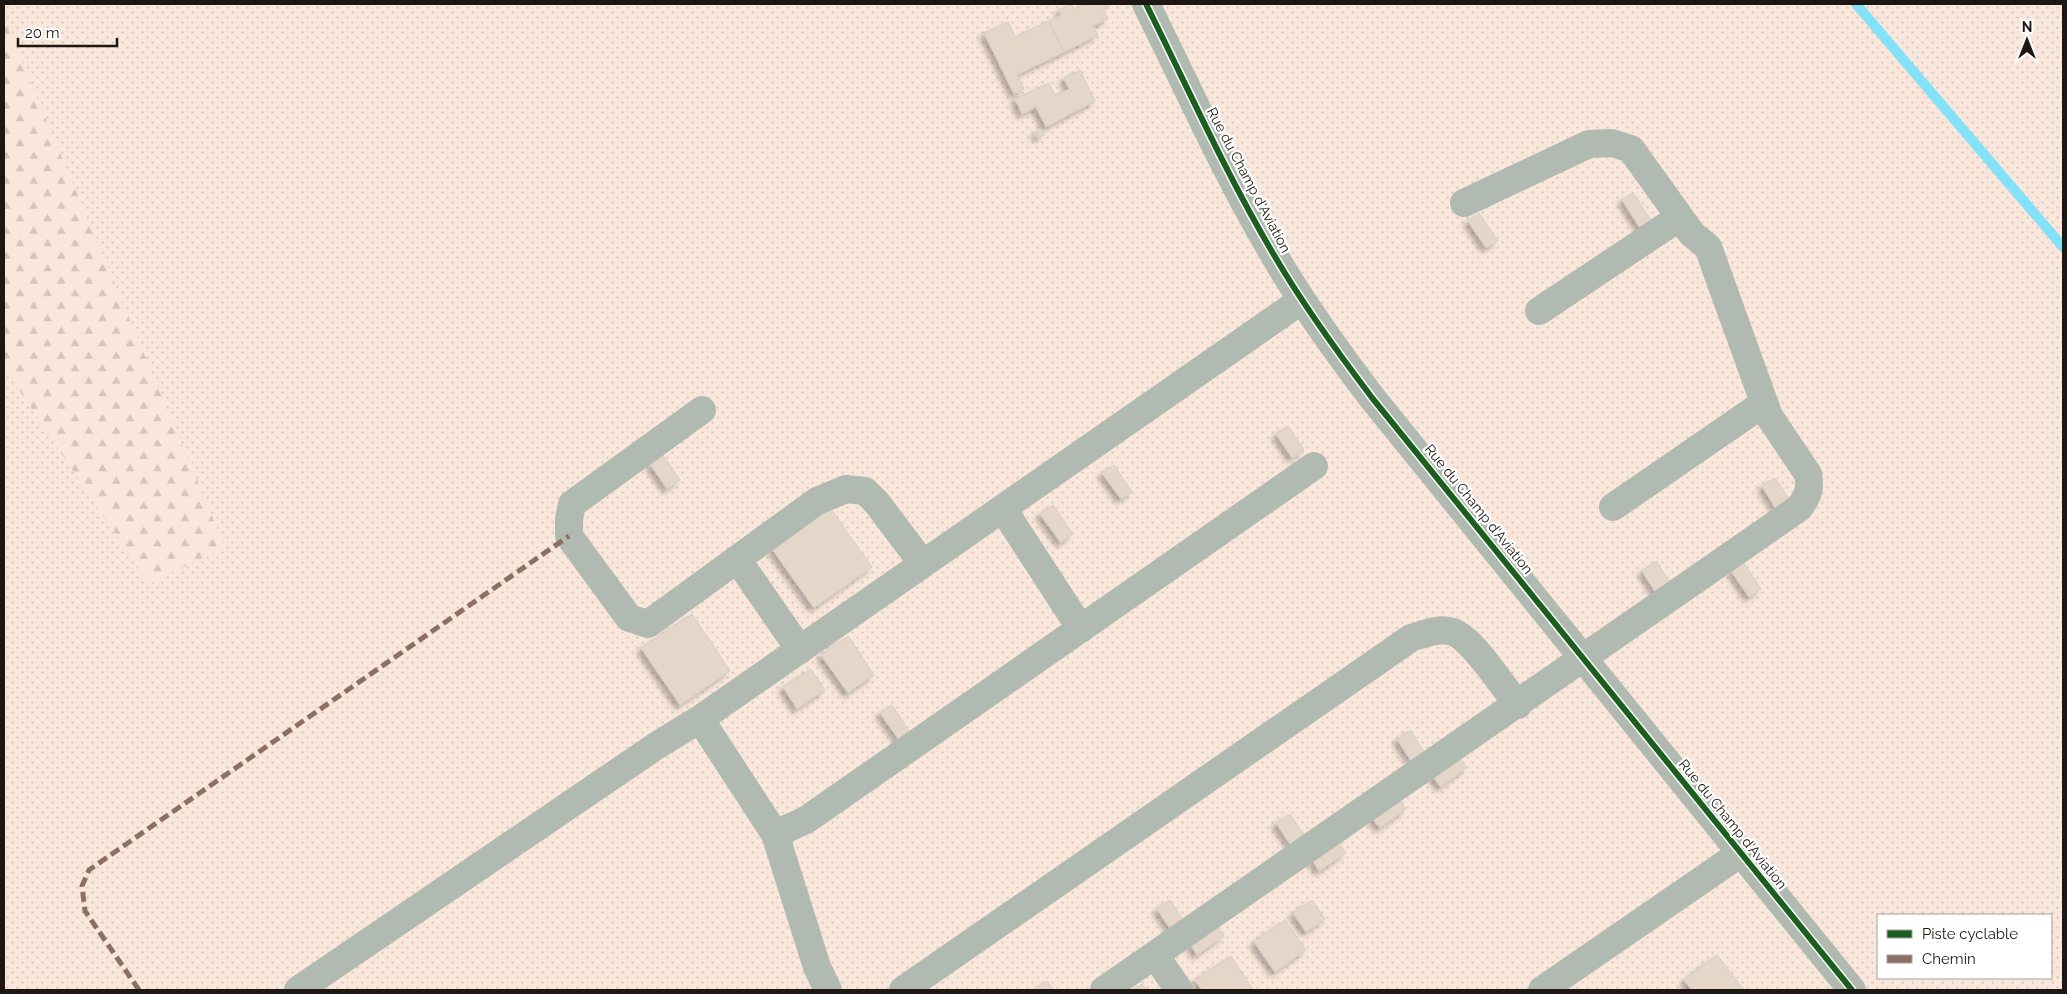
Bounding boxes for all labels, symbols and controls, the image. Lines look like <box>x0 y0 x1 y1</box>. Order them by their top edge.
scale bar <box>18 15 116 47</box>
north arrow <box>2002 15 2052 65</box>
text: N <box>2022 19 2032 35</box>
text: 20 m <box>25 24 60 42</box>
street label: Rue du Champ d'Aviation <box>1204 105 1294 255</box>
street label: Rue du Champ d'Aviation <box>1422 441 1536 577</box>
street label: Rue du Champ d'Aviation <box>1676 756 1790 892</box>
legend <box>1877 914 2052 979</box>
text: Piste cyclable <box>1922 925 2018 943</box>
text: Chemin <box>1922 950 1976 968</box>

